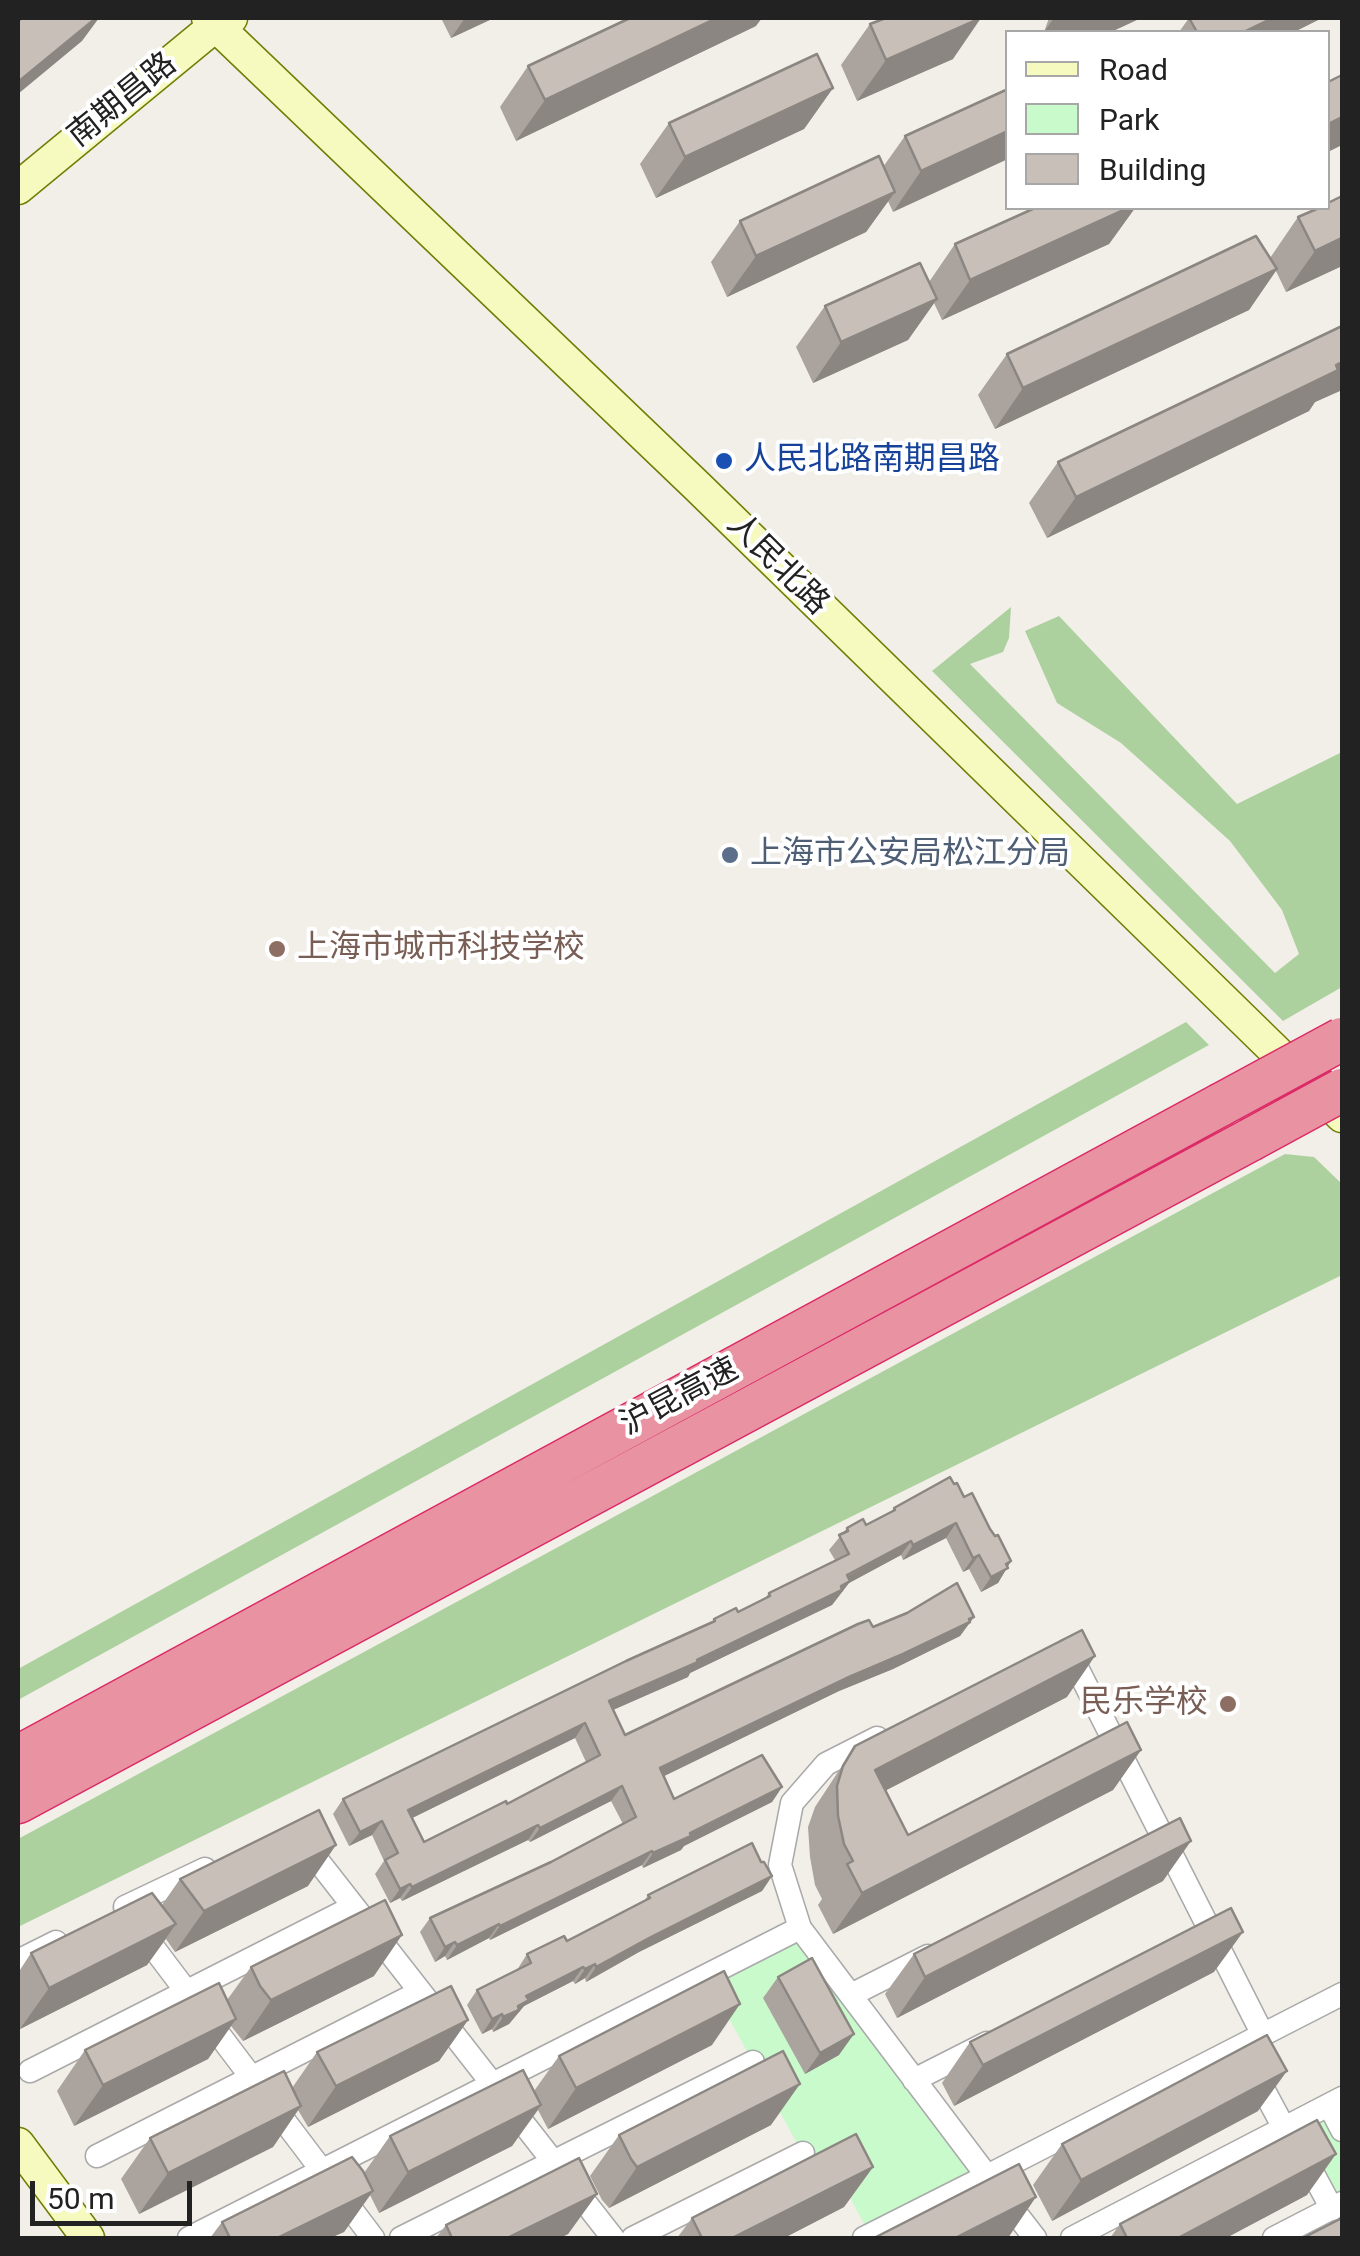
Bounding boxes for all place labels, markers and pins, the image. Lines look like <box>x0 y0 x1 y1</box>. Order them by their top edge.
place label: 人民北路南期昌路 <box>744 442 1000 480</box>
marker: 人民北路南期昌路 <box>713 450 735 472</box>
place label: 上海市公安局松江分局 <box>750 836 1070 874</box>
marker: 上海市公安局松江分局 <box>719 844 741 866</box>
place label: 上海市城市科技学校 <box>297 930 585 968</box>
marker: 上海市城市科技学校 <box>266 938 288 960</box>
place label: 民乐学校 <box>1080 1685 1208 1723</box>
marker: 民乐学校 <box>1217 1693 1239 1715</box>

